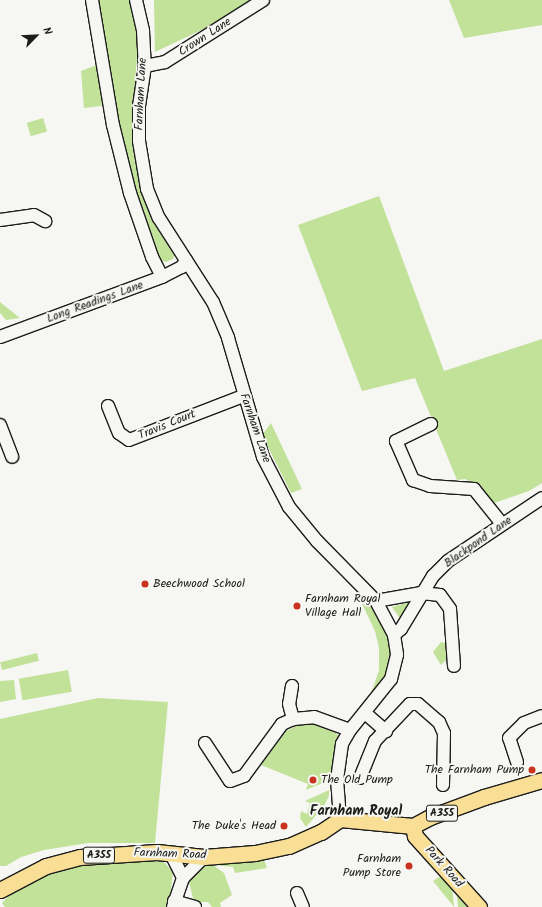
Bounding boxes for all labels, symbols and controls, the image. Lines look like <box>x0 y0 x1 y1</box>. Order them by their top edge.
street label: Crown Lane <box>176 15 234 59</box>
north arrow <box>16 16 56 56</box>
text: N <box>37 24 57 38</box>
street label: Farnham Lane <box>132 57 150 131</box>
street label: Long Readings Lane <box>45 278 145 326</box>
street label: Farnham Lane <box>236 391 274 465</box>
street label: Travis Court <box>136 407 198 443</box>
street label: Blackpond Lane <box>441 513 515 571</box>
place label: Beechwood School <box>153 577 245 591</box>
marker: Beechwood School <box>140 579 150 589</box>
place label: Farnham Royal Village Hall <box>305 592 380 620</box>
marker: Farnham Royal Village Hall <box>292 601 302 611</box>
place label: The Farnham Pump <box>425 763 524 777</box>
marker: The Farnham Pump <box>527 765 537 775</box>
place label: The Old Pump <box>321 773 393 787</box>
marker: The Old Pump <box>308 775 318 785</box>
district label: Farnham Royal <box>310 803 402 819</box>
road number: A355 <box>425 804 459 822</box>
place label: The Duke's Head <box>192 819 276 833</box>
marker: The Duke's Head <box>279 821 289 831</box>
street label: Park Road <box>422 843 466 891</box>
road number: A355 <box>82 846 116 864</box>
street label: Farnham Road <box>133 846 207 862</box>
place label: Farnham Pump Store <box>343 852 401 880</box>
marker: Farnham Pump Store <box>404 861 414 871</box>

